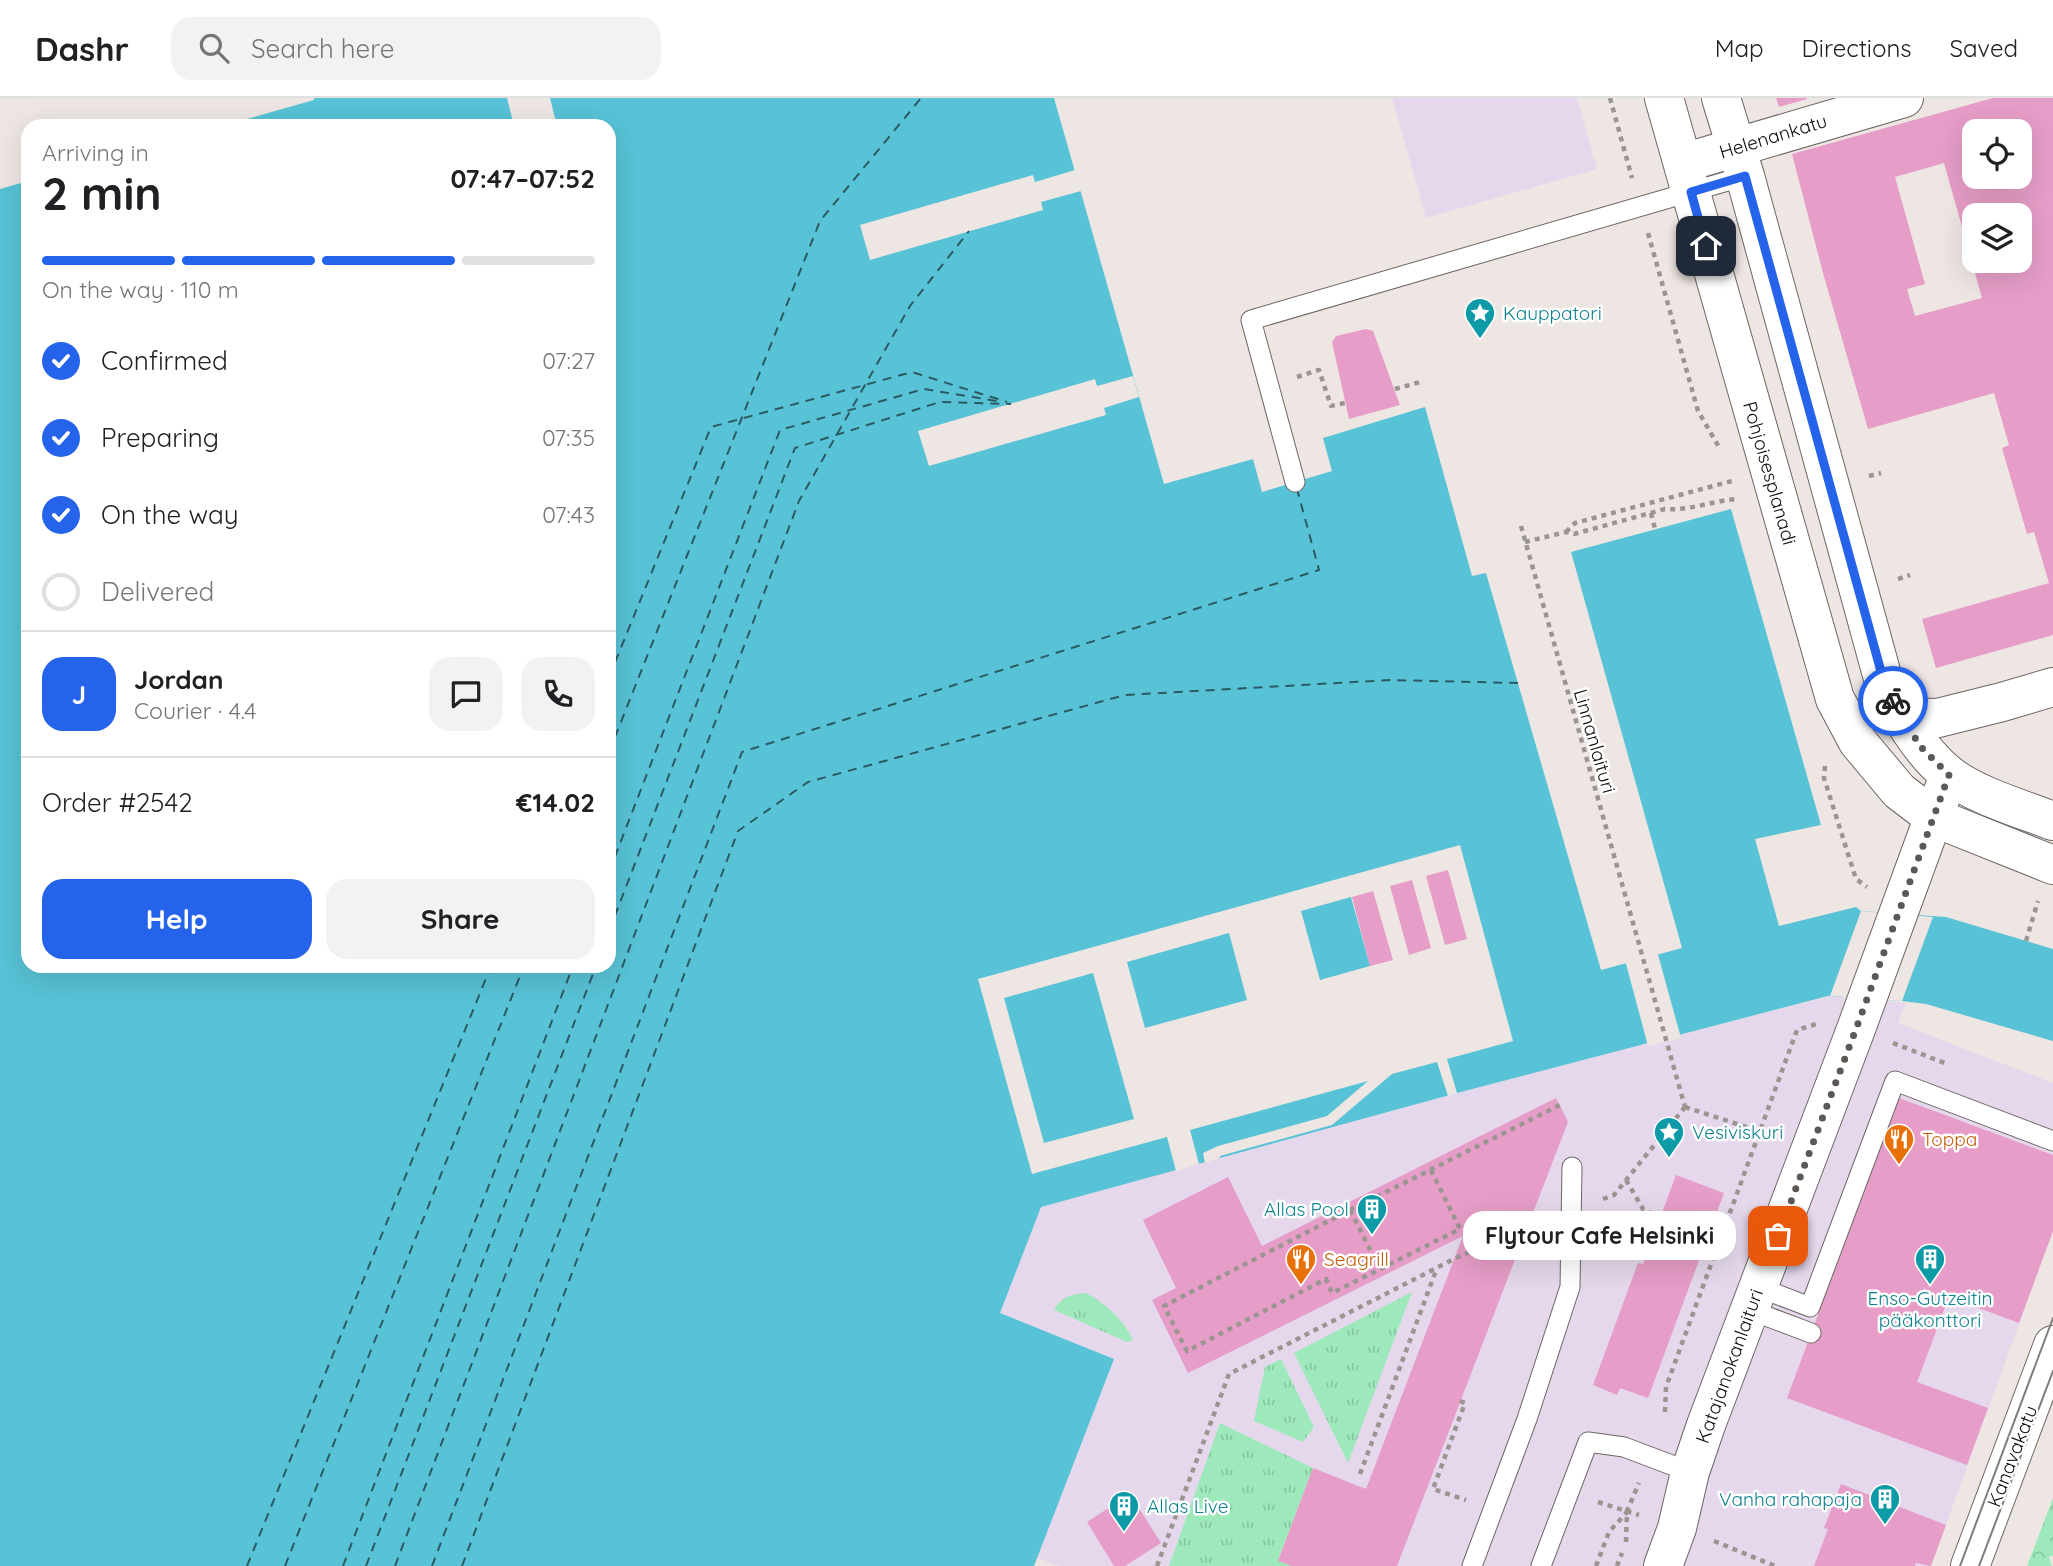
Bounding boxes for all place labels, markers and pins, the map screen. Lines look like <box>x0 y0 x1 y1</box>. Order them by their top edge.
pin <box>1676 216 1736 276</box>
place icon: Kauppatori <box>1463 296 1497 340</box>
place label: Kauppatori <box>1503 301 1602 325</box>
place icon: Vesiviskuri <box>1652 1115 1686 1159</box>
place label: Vesiviskuri <box>1692 1120 1783 1144</box>
restaurant icon: Toppa <box>1882 1122 1916 1166</box>
place label: Toppa <box>1922 1127 1977 1151</box>
building icon: Allas Pool <box>1355 1192 1389 1236</box>
place label: Allas Pool <box>1264 1197 1349 1221</box>
pin <box>1748 1206 1808 1266</box>
callout: Flytour Cafe Helsinki <box>1463 1212 1736 1260</box>
restaurant icon: Seagrill <box>1284 1242 1318 1286</box>
building icon: Enso-Gutzeitin pääkonttori <box>1913 1242 1947 1286</box>
place label: Seagrill <box>1324 1247 1389 1271</box>
place label: Enso-Gutzeitin pääkonttori <box>1867 1286 1993 1332</box>
building icon: Vanha rahapaja <box>1868 1482 1902 1526</box>
place label: Vanha rahapaja <box>1719 1487 1862 1511</box>
building icon: Allas Live <box>1107 1489 1141 1533</box>
place label: Allas Live <box>1147 1494 1229 1518</box>

